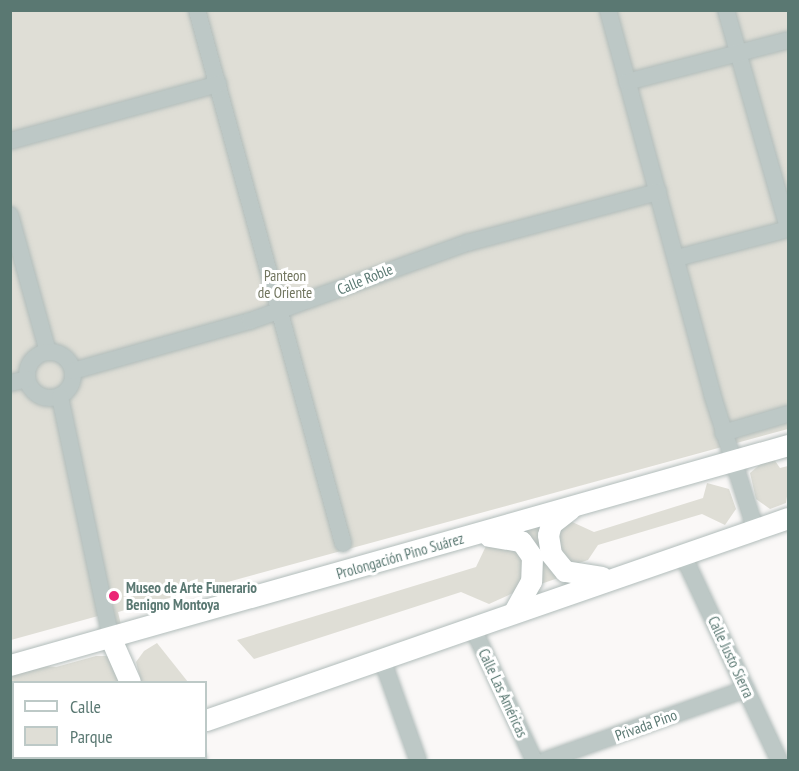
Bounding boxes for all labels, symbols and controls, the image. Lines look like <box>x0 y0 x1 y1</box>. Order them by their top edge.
street label: Calle Roble <box>335 260 395 298</box>
park label: Panteon de Oriente <box>258 266 312 301</box>
street label: Prolongación Pino Suárez <box>334 529 466 583</box>
place label: Museo de Arte Funerario Benigno Montoya <box>126 578 258 613</box>
marker: Museo de Arte Funerario Benigno Montoya <box>107 589 121 603</box>
street label: Calle Justo Sierra <box>704 613 758 701</box>
street label: Calle Las Américas <box>475 646 531 740</box>
legend <box>12 681 207 759</box>
text: Calle <box>70 695 101 718</box>
street label: Privada Pino <box>613 706 679 744</box>
text: Parque <box>70 725 113 748</box>

